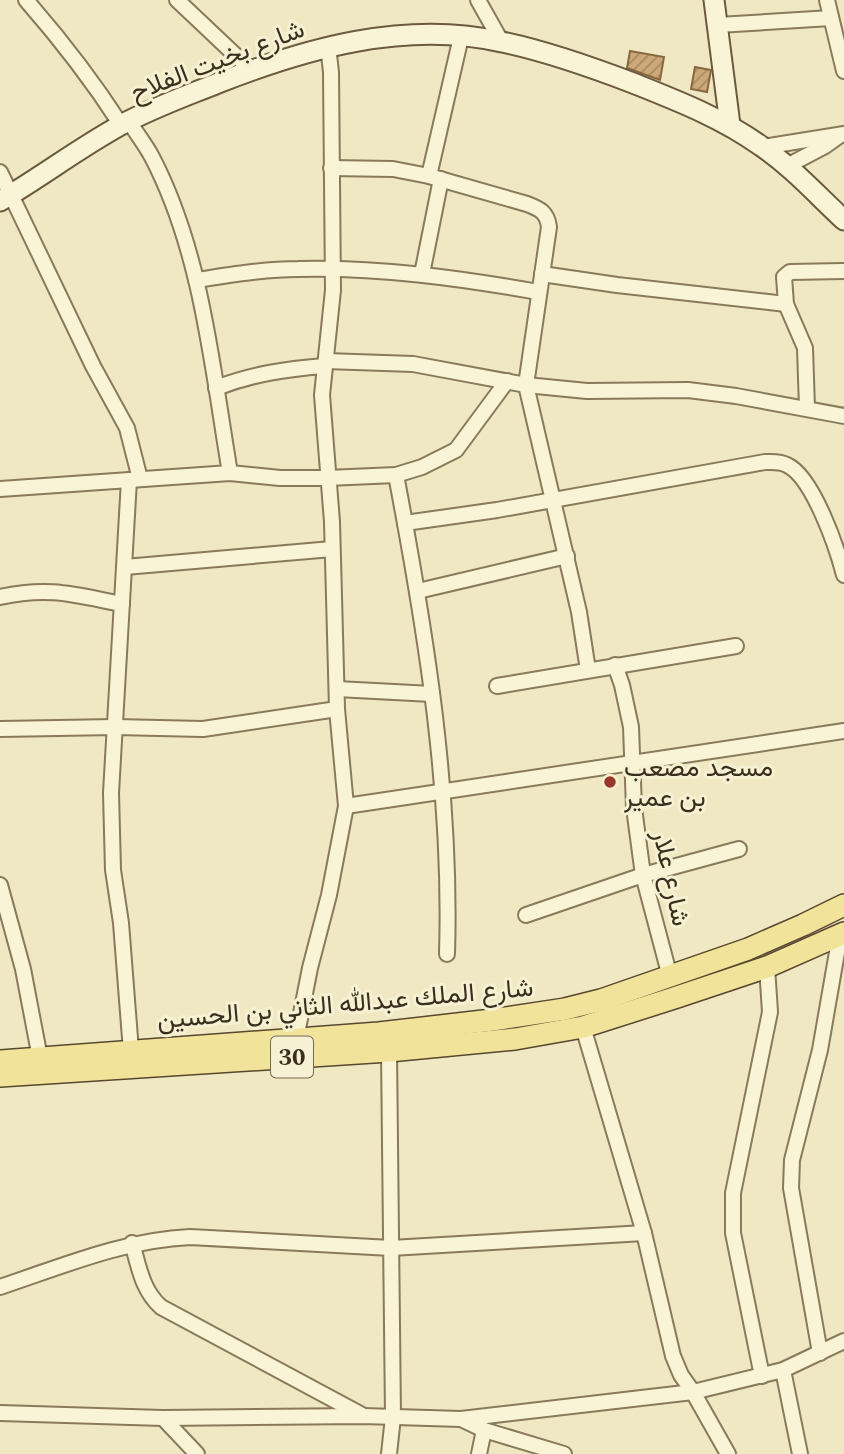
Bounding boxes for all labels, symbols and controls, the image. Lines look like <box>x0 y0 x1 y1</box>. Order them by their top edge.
street label: شارع بخيت الفلاح <box>124 9 310 113</box>
place label: مسجد مصعب بن عمير <box>623 748 773 818</box>
marker: مسجد مصعب بن عمير <box>602 774 618 790</box>
street label: شارع علار <box>641 826 701 930</box>
street label: شارع الملك عبدالله الثاني بن الحسين <box>155 968 535 1040</box>
road number: 30 <box>271 1036 313 1078</box>

